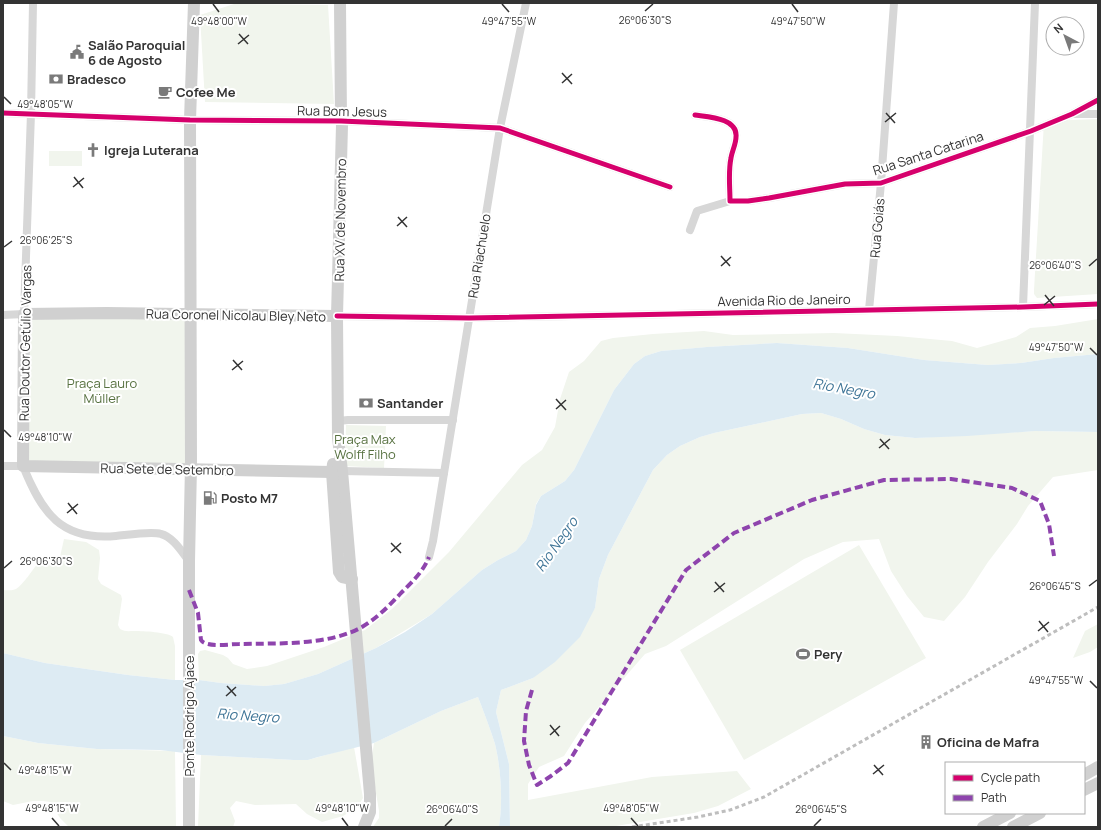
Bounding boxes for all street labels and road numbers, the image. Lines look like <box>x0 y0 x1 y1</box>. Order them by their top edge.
street label: Rua Bom Jesus <box>297 101 387 121</box>
street label: Rua Santa Catarina <box>870 127 986 179</box>
street label: Rua XV de Novembro <box>330 158 350 282</box>
street label: Rua Goiás <box>865 197 889 259</box>
street label: Rua Riachuelo <box>463 212 495 299</box>
street label: Rua Doutor Getúlio Vargas <box>15 264 35 421</box>
street label: Avenida Rio de Janeiro <box>717 290 851 310</box>
street label: Rua Coronel Nicolau Bley Neto <box>146 304 327 326</box>
street label: Rua Sete de Setembro <box>100 459 234 479</box>
street label: Ponte Rodrigo Ajace <box>180 655 198 776</box>

